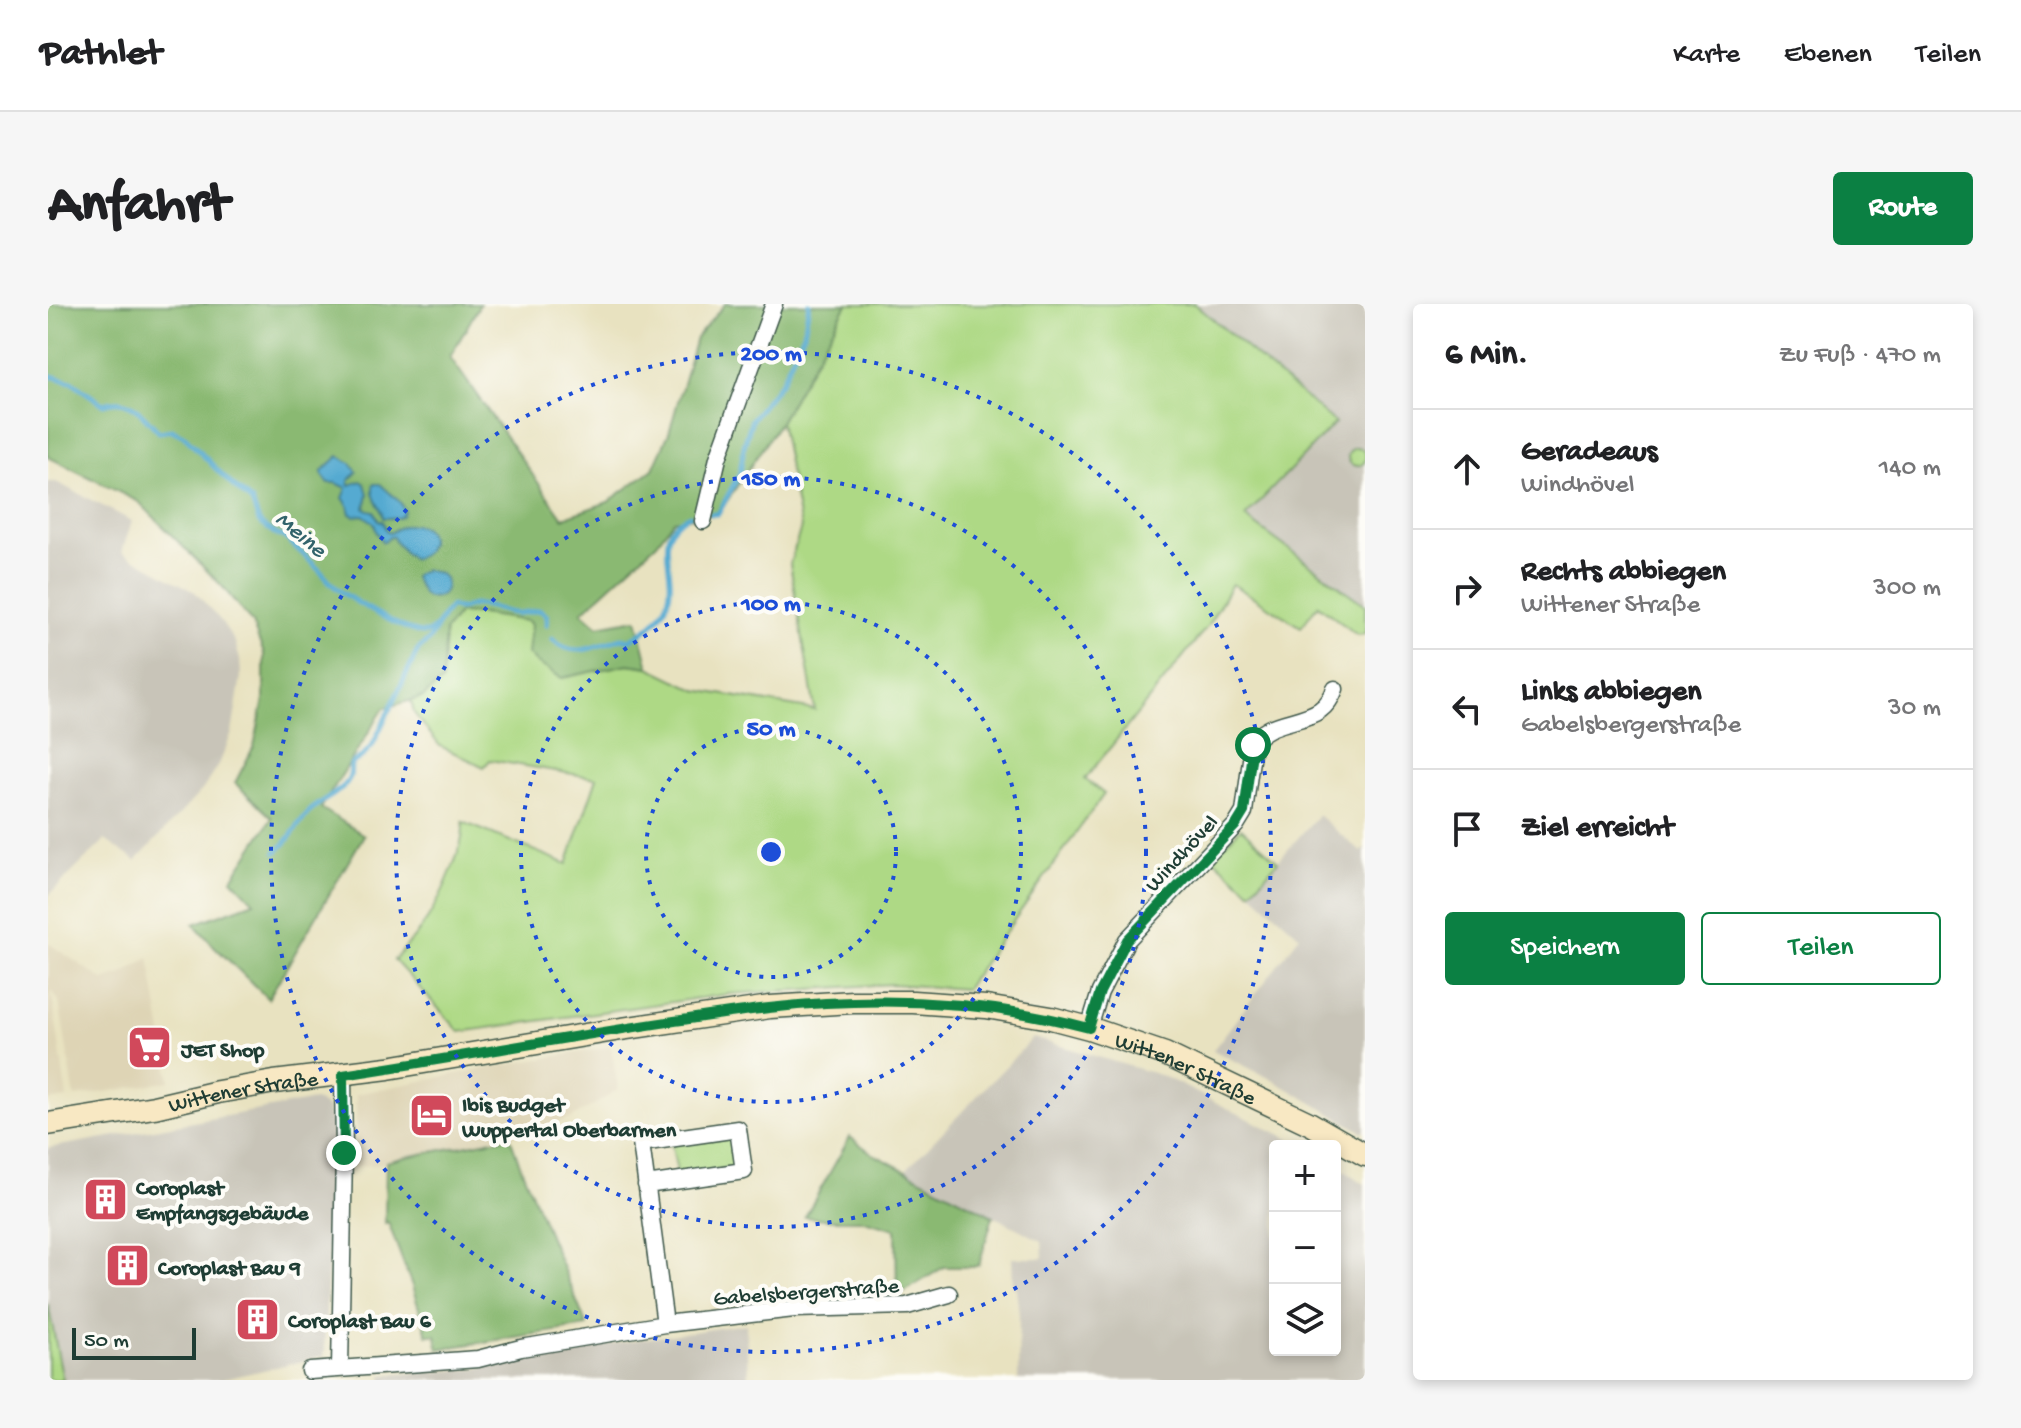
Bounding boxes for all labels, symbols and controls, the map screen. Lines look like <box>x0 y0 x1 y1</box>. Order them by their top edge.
text: Pathlet <box>40 33 161 77</box>
text: Karte <box>1673 39 1740 72</box>
text: Ebenen <box>1784 39 1872 72</box>
text: Teilen <box>1916 39 1981 72</box>
button: Route <box>1833 172 1973 245</box>
text: Anfahrt <box>48 175 229 241</box>
text: 6 Min. <box>1445 336 1528 376</box>
text: 200 m <box>740 341 802 370</box>
text: Zu Fuß · 470 m <box>1779 341 1941 372</box>
text: Geradeaus <box>1521 436 1658 471</box>
icon: ahead <box>1445 447 1489 491</box>
text: 140 m <box>1879 454 1941 485</box>
text: 150 m <box>741 466 800 495</box>
text: Windhövel <box>1521 471 1634 502</box>
water label: Meine <box>268 506 333 566</box>
text: Rechts abbiegen <box>1521 556 1726 591</box>
icon: right <box>1445 567 1489 611</box>
text: 300 m <box>1873 574 1941 605</box>
text: 100 m <box>740 591 801 620</box>
text: Wittener Straße <box>1521 591 1700 622</box>
text: Links abbiegen <box>1521 676 1701 711</box>
icon: left <box>1445 687 1489 731</box>
text: 30 m <box>1888 694 1941 725</box>
text: Gabelsbergerstraße <box>1521 711 1741 742</box>
text: 50 m <box>747 716 795 745</box>
route start <box>1235 727 1271 763</box>
icon: arrive <box>1445 807 1489 851</box>
street label: Windhövel <box>1141 811 1225 899</box>
text: Ziel erreicht <box>1521 812 1673 847</box>
centre of rings <box>757 838 785 866</box>
button: Speichern <box>1445 912 1685 985</box>
button: Teilen <box>1701 912 1941 985</box>
supermarket icon: JET Shop <box>126 1024 174 1072</box>
street label: Wittener Straße <box>1111 1029 1260 1113</box>
place label: JET Shop <box>180 1039 264 1065</box>
street label: Wittener Straße <box>166 1068 320 1120</box>
hotel icon: Ibis Budget Wuppertal Oberbarmen <box>407 1092 455 1140</box>
place label: Ibis Budget Wuppertal Oberbarmen <box>461 1094 677 1145</box>
route end <box>326 1135 362 1171</box>
map controls <box>1269 1140 1341 1356</box>
button: + <box>1269 1140 1341 1212</box>
building icon: Coroplast Empfangsgebäude <box>81 1175 129 1223</box>
place label: Coroplast Empfangsgebäude <box>135 1177 309 1228</box>
button: − <box>1269 1212 1341 1284</box>
building icon: Coroplast Bau 9 <box>103 1242 151 1290</box>
place label: Coroplast Bau 9 <box>157 1257 301 1283</box>
street label: Gabelsbergerstraße <box>712 1274 901 1313</box>
button: layers <box>1269 1284 1341 1356</box>
building icon: Coroplast Bau 6 <box>233 1295 281 1343</box>
place label: Coroplast Bau 6 <box>287 1310 432 1336</box>
scale bar <box>72 1324 196 1360</box>
text: 50 m <box>84 1329 129 1355</box>

